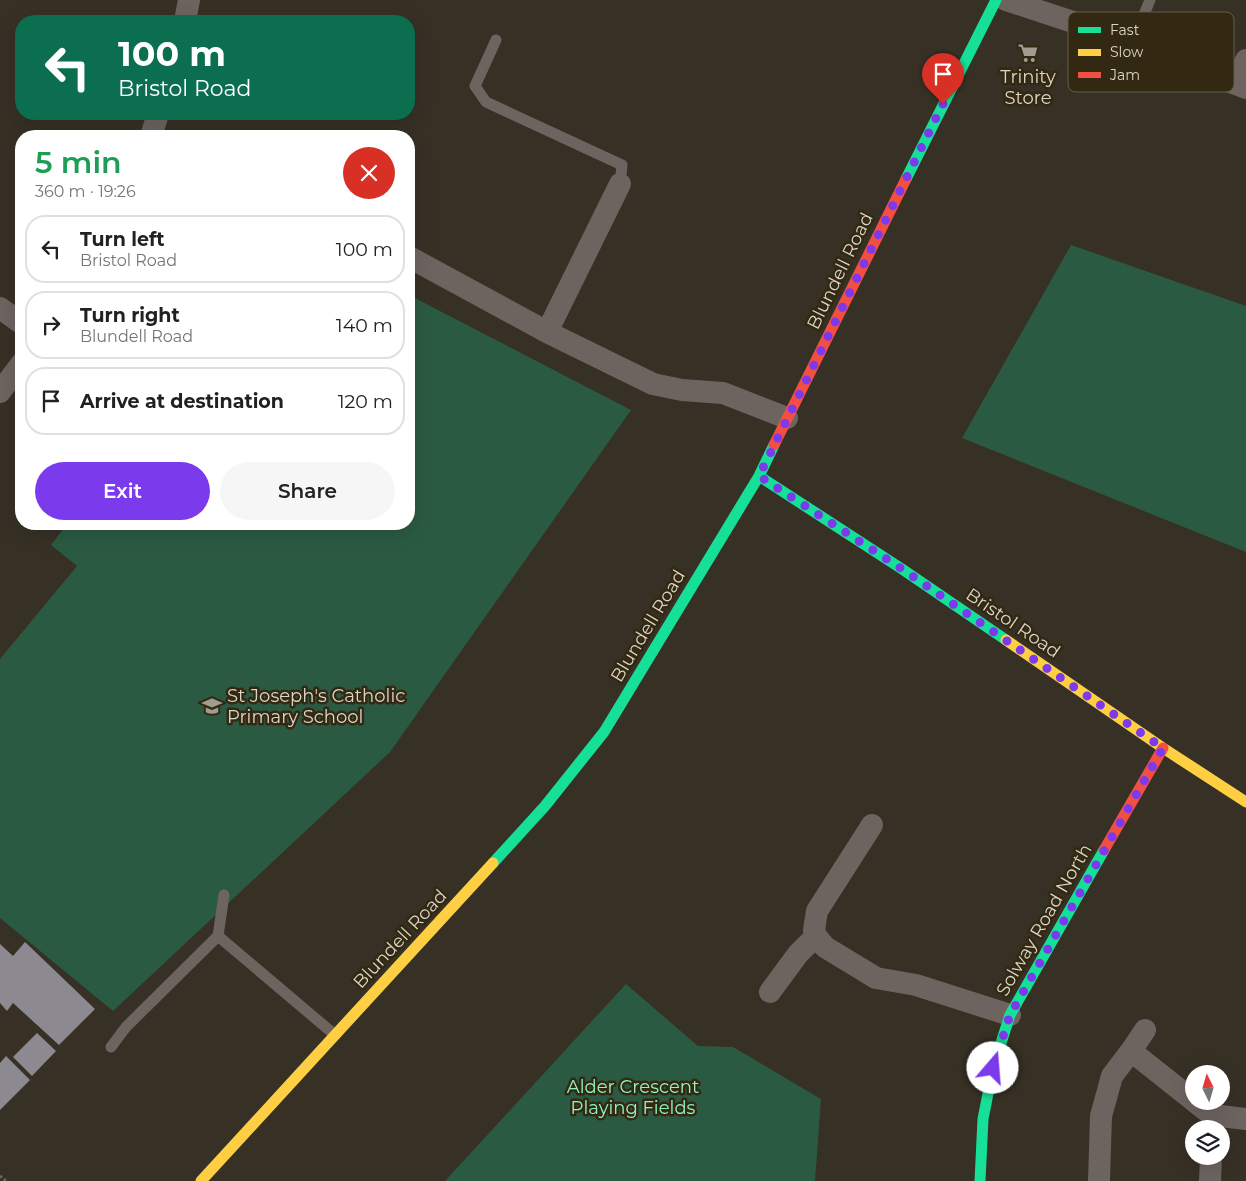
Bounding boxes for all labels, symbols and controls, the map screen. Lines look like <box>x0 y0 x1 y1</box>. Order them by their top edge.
legend <box>1068 12 1234 92</box>
text: Fast <box>1110 21 1140 39</box>
text: 100 m <box>118 32 226 75</box>
icon: left <box>35 35 100 100</box>
supermarket icon: Trinity Store <box>1017 42 1039 64</box>
text: Slow <box>1110 43 1144 61</box>
pin <box>922 53 964 104</box>
icon: arrive <box>929 60 957 88</box>
place label: Trinity Store <box>1000 66 1056 109</box>
text: Jam <box>1109 66 1140 84</box>
text: Bristol Road <box>118 75 251 102</box>
text: 5 min <box>35 144 122 181</box>
button: close <box>343 147 395 199</box>
text: 360 m · 19:26 <box>35 182 136 201</box>
street label: Blundell Road <box>802 209 878 333</box>
text: Turn left <box>80 228 165 251</box>
icon: left <box>37 235 65 263</box>
text: 100 m <box>336 238 393 261</box>
text: Bristol Road <box>80 251 177 270</box>
text: Turn right <box>80 304 180 327</box>
icon: right <box>37 311 65 339</box>
text: 140 m <box>336 314 393 337</box>
text: Blundell Road <box>80 327 193 346</box>
icon: arrive <box>37 387 65 415</box>
text: Arrive at destination <box>80 390 284 413</box>
text: 120 m <box>338 390 393 413</box>
button: Exit <box>35 462 210 520</box>
button: Share <box>220 462 395 520</box>
street label: Blundell Road <box>606 566 690 686</box>
street label: Bristol Road <box>962 583 1064 663</box>
place label: St Joseph's Catholic Primary School <box>227 685 405 728</box>
school or university icon: St Joseph's Catholic Primary School <box>201 695 223 717</box>
street label: Solway Road North <box>991 840 1097 1000</box>
street label: Blundell Road <box>349 885 451 993</box>
position arrow <box>966 1041 1018 1093</box>
north arrow <box>1185 1065 1230 1110</box>
map controls <box>1185 1065 1230 1165</box>
park label: Alder Crescent Playing Fields <box>567 1076 699 1119</box>
button: layers <box>1185 1120 1230 1165</box>

